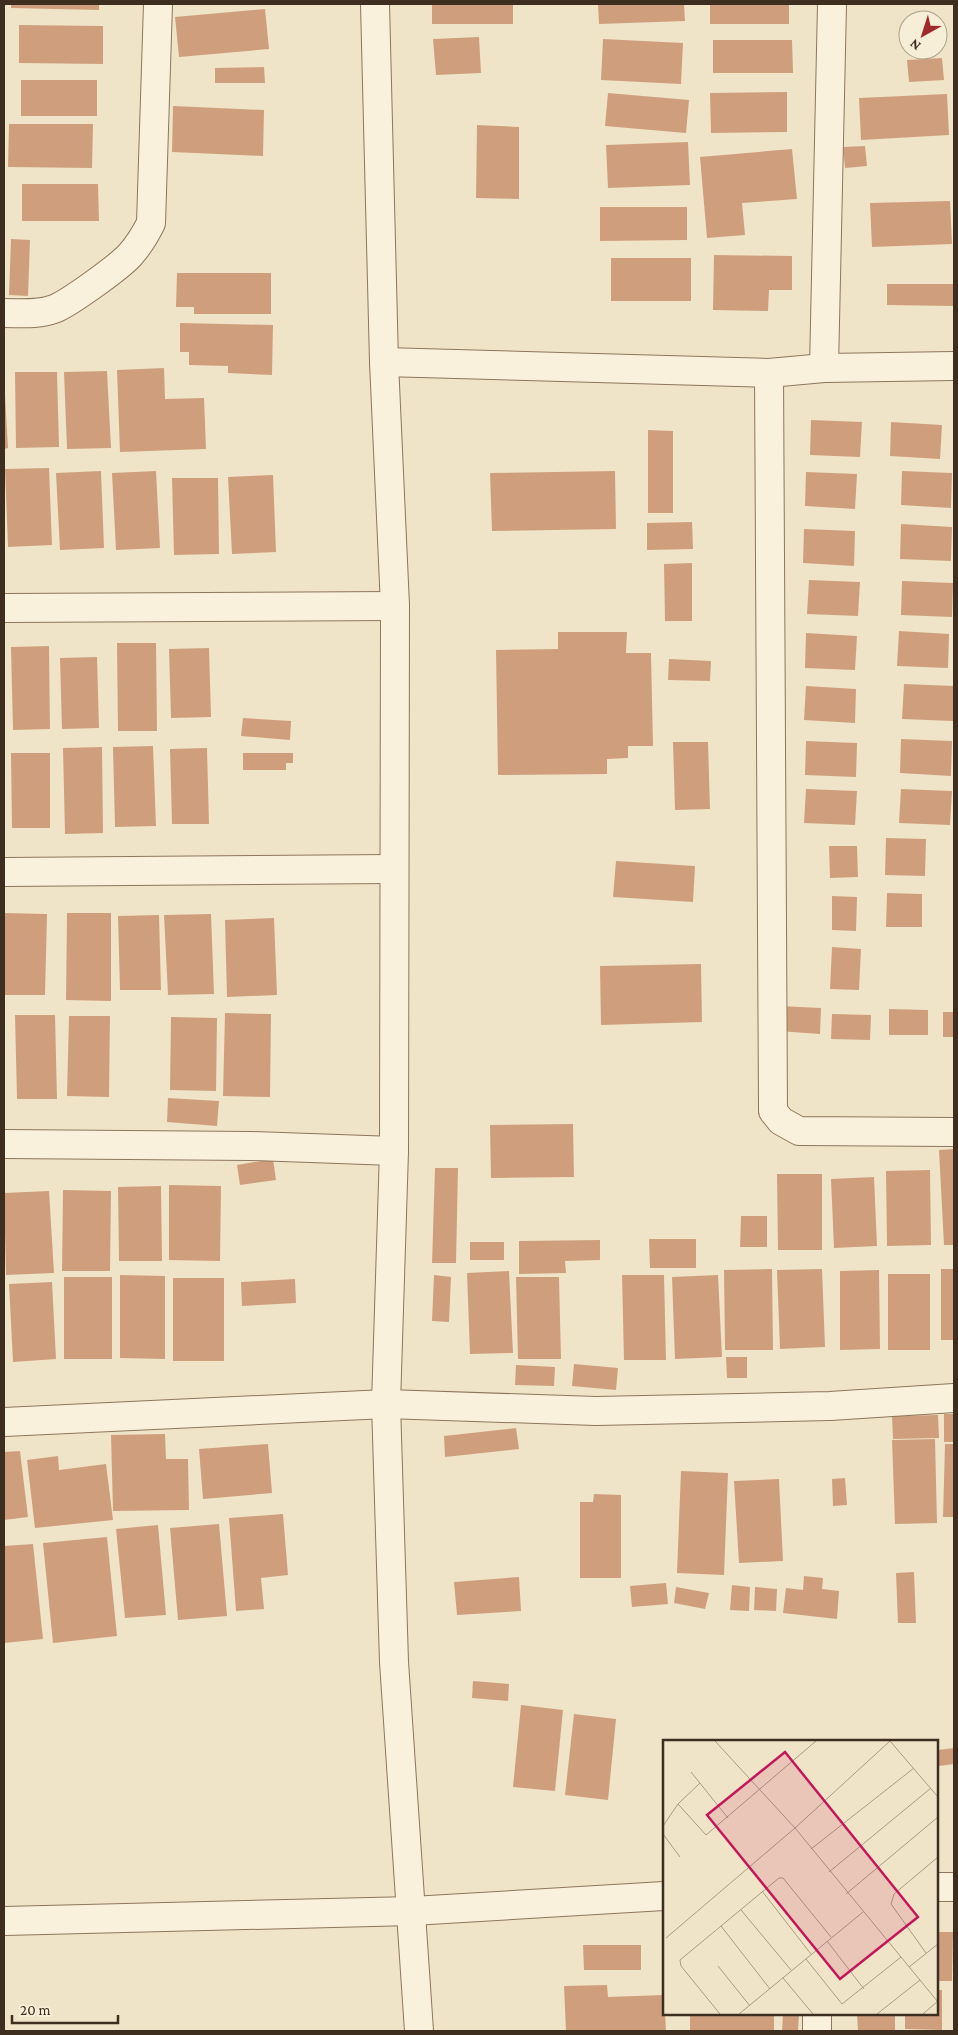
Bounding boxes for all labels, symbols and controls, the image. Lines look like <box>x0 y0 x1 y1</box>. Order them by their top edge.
north arrow <box>898 10 948 60</box>
text: N <box>906 36 924 54</box>
inset map <box>663 1740 938 2015</box>
scale bar <box>12 1992 119 2024</box>
text: 20 m <box>20 2002 51 2018</box>

